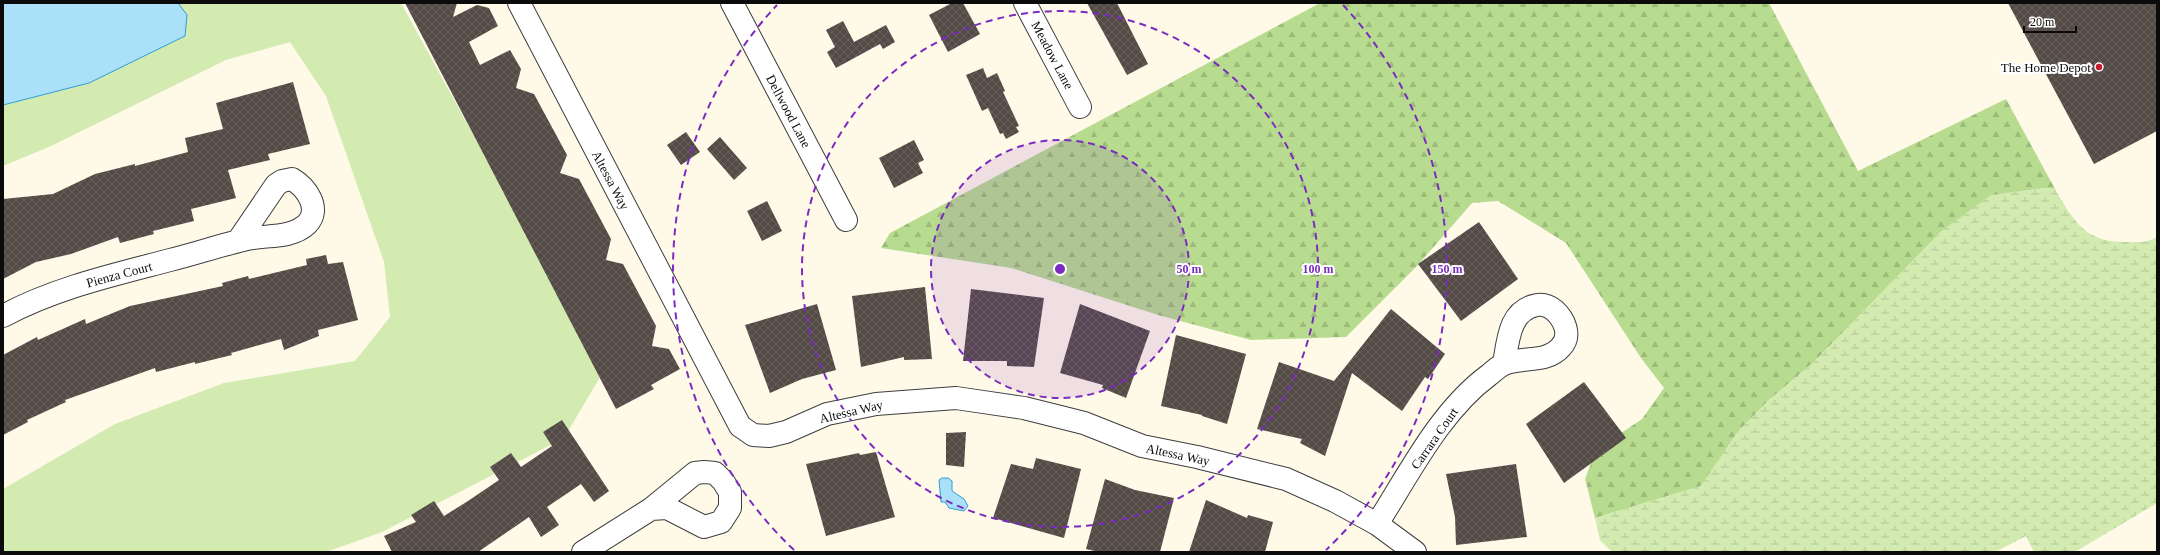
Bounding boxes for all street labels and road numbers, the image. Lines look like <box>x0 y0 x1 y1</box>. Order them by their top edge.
street label: Meadow Lane <box>1028 19 1077 92</box>
street label: Dellwood Lane <box>763 72 814 150</box>
street label: Altessa Way <box>589 148 633 213</box>
street label: Pienza Court <box>85 258 154 290</box>
street label: Altessa Way <box>818 397 885 426</box>
street label: Carrara Court <box>1408 404 1461 472</box>
street label: Altessa Way <box>1145 440 1212 469</box>

